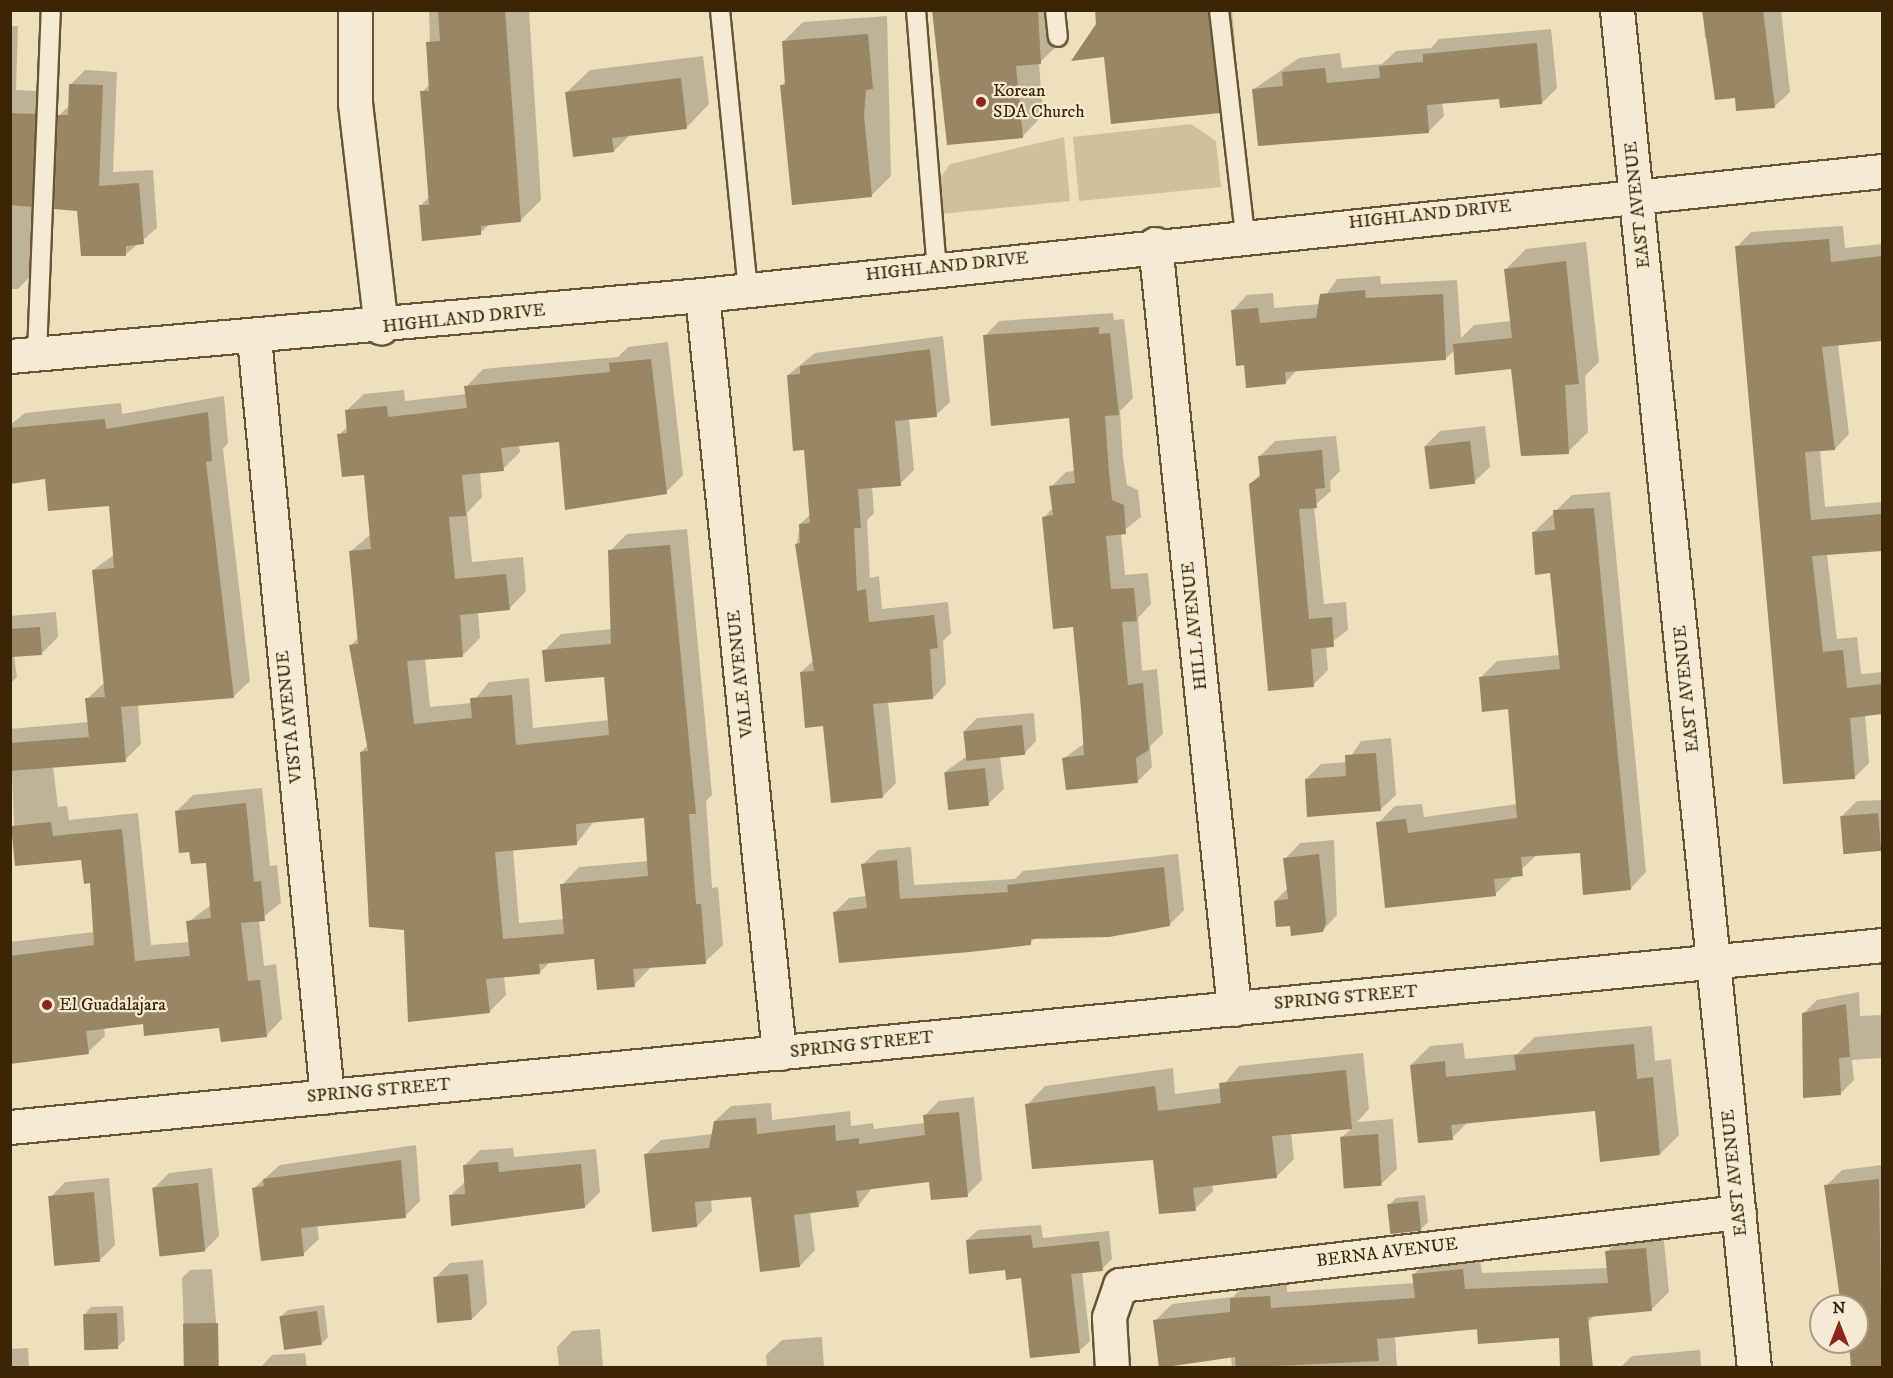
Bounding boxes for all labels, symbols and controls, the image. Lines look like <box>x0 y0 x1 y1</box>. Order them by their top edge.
place label: Korean SDA Church <box>993 81 1085 124</box>
marker: Korean SDA Church <box>974 95 988 109</box>
street label: EAST AVENUE <box>1621 140 1655 270</box>
street label: HIGHLAND DRIVE <box>1348 196 1512 234</box>
street label: HIGHLAND DRIVE <box>865 248 1029 286</box>
street label: HIGHLAND DRIVE <box>382 300 546 338</box>
street label: HILL AVENUE <box>1178 561 1212 691</box>
street label: VALE AVENUE <box>724 609 758 739</box>
street label: EAST AVENUE <box>1670 624 1704 754</box>
street label: VISTA AVENUE <box>272 650 308 784</box>
street label: SPRING STREET <box>1273 981 1419 1015</box>
place label: El Guadalajara <box>59 994 166 1016</box>
marker: El Guadalajara <box>40 998 54 1012</box>
street label: SPRING STREET <box>789 1027 935 1063</box>
street label: SPRING STREET <box>306 1074 452 1108</box>
street label: EAST AVENUE <box>1718 1108 1752 1238</box>
street label: BERNA AVENUE <box>1315 1234 1459 1272</box>
north arrow <box>1809 1294 1869 1354</box>
text: N <box>1832 1298 1846 1318</box>

